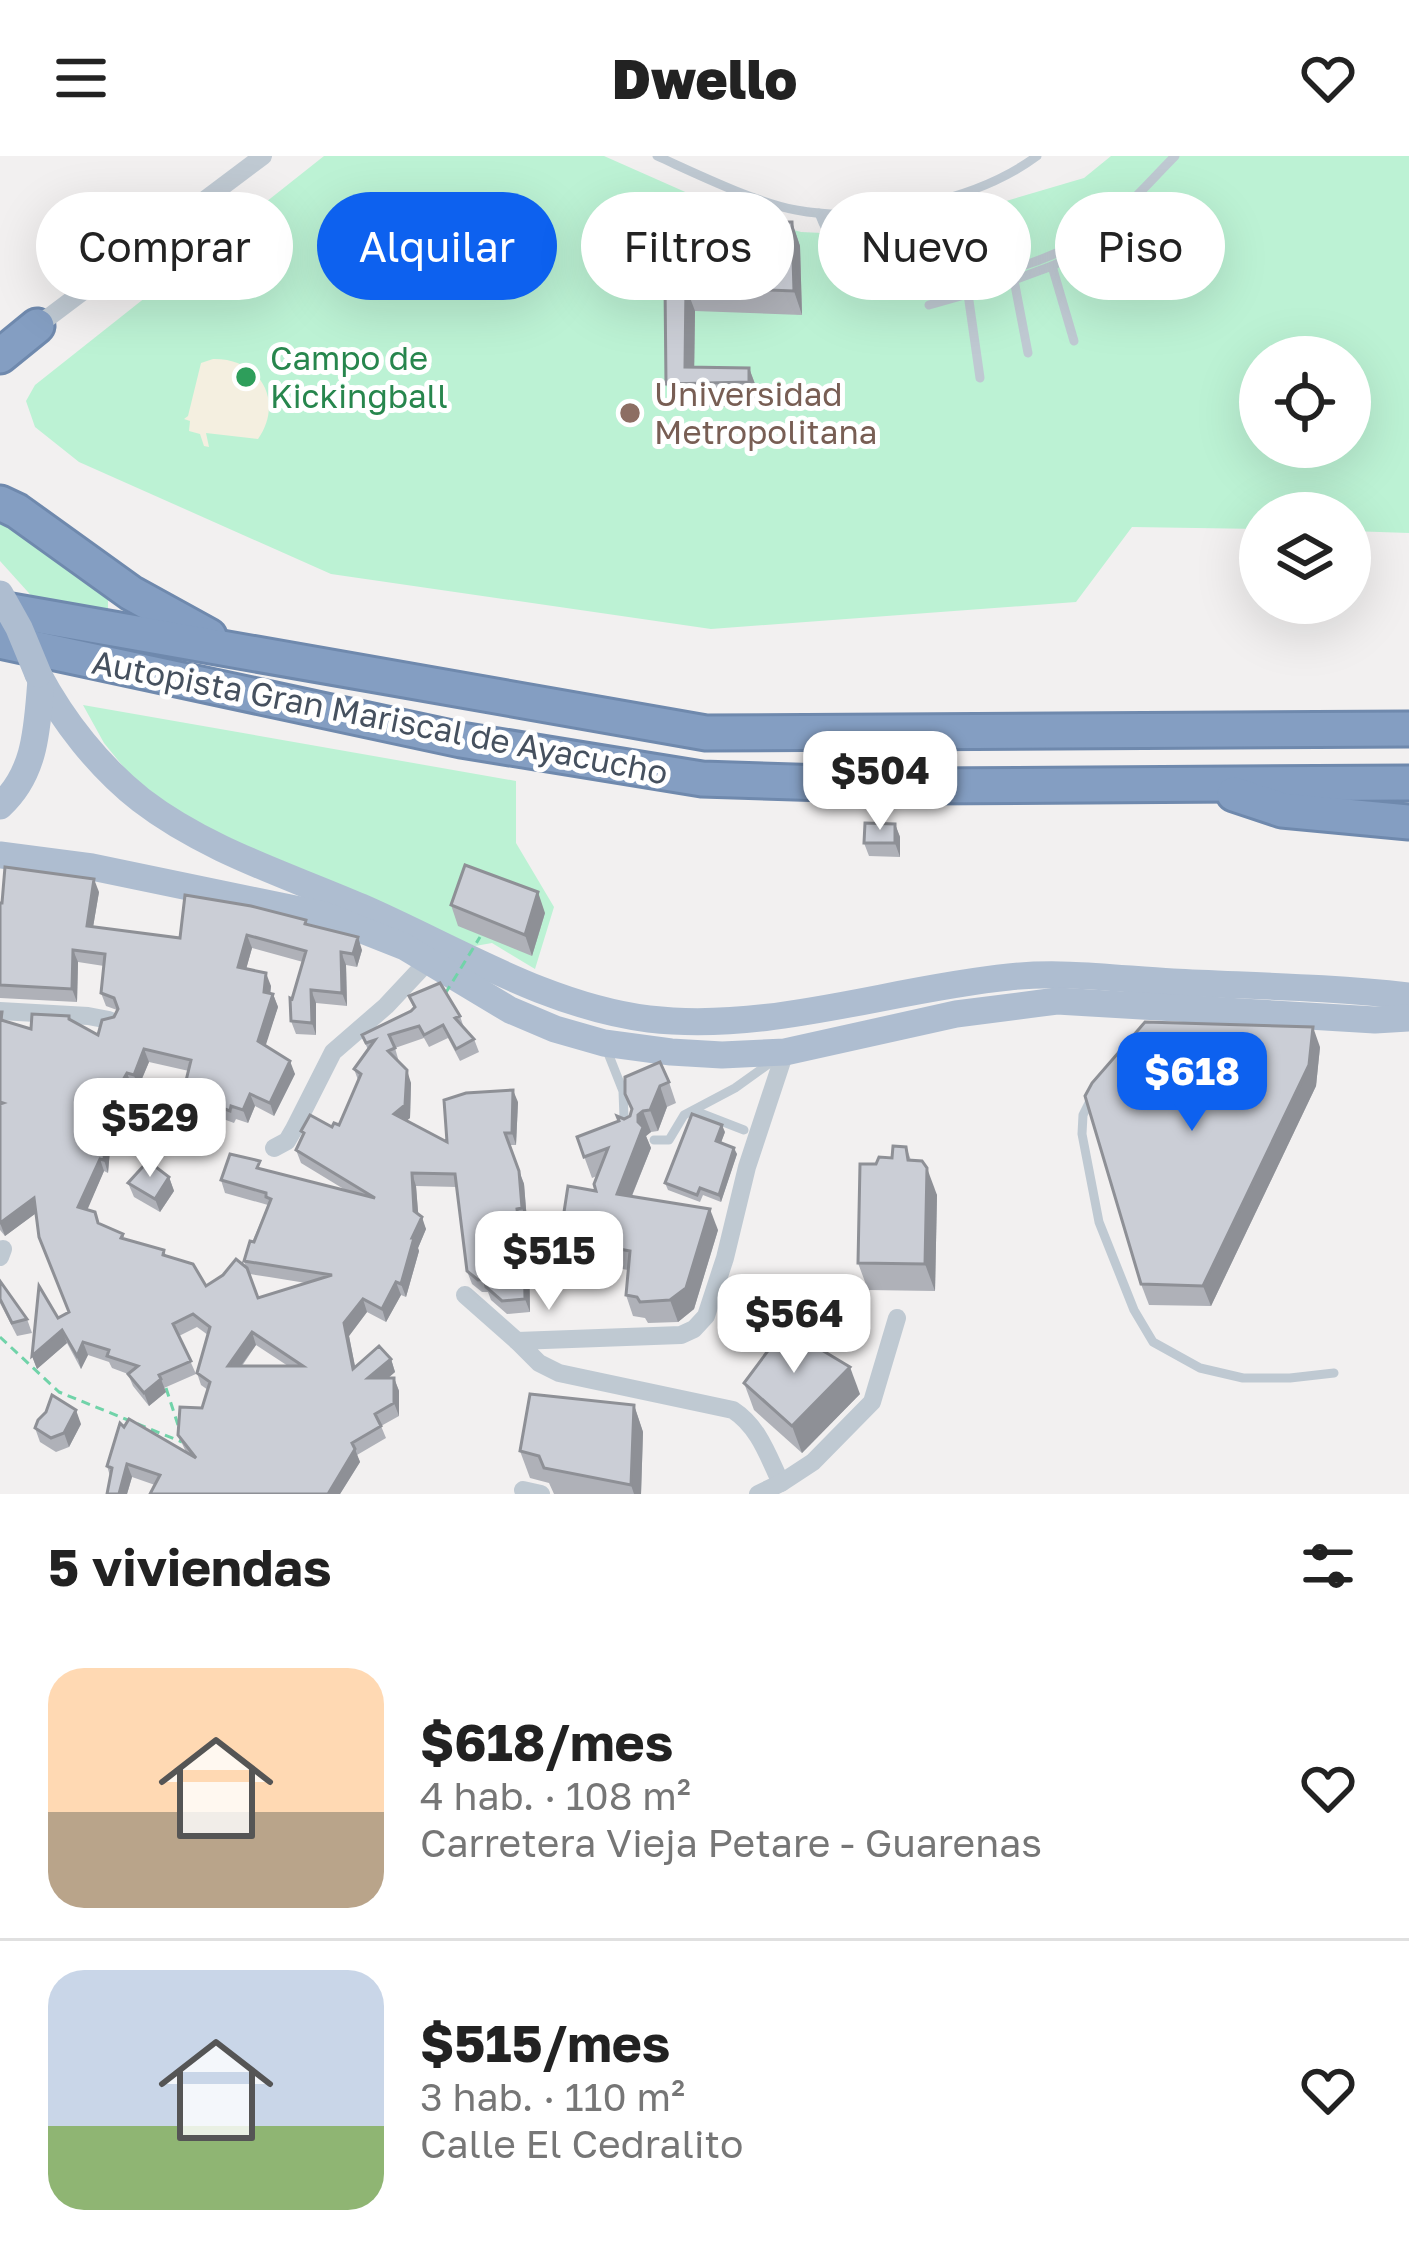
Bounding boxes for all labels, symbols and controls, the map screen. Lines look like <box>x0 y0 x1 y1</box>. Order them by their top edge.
icon: menu <box>48 45 114 111</box>
icon: heart <box>1295 45 1361 111</box>
text: Dwello <box>612 46 797 111</box>
chip: Comprar <box>36 192 293 300</box>
chip: Alquilar <box>317 192 557 300</box>
chip: Filtros <box>581 192 794 300</box>
chip: Nuevo <box>818 192 1031 300</box>
chip: Piso <box>1055 192 1225 300</box>
map controls <box>1239 336 1371 624</box>
button: locate <box>1239 336 1371 468</box>
place label: Campo de Kickingball <box>270 338 448 415</box>
marker: Campo de Kickingball <box>233 364 259 390</box>
place label: Universidad Metropolitana <box>654 374 877 451</box>
marker: Universidad Metropolitana <box>617 400 643 426</box>
button: layers <box>1239 492 1371 624</box>
street label: Autopista Gran Mariscal de Ayacucho <box>89 641 671 792</box>
pin: $504 <box>809 731 951 833</box>
text: $504 <box>830 746 930 793</box>
pin: $618 <box>1121 1032 1263 1134</box>
text: $618 <box>1144 1047 1240 1094</box>
pin: $529 <box>79 1078 221 1180</box>
text: $529 <box>101 1093 199 1140</box>
pin: $515 <box>478 1211 620 1313</box>
text: $515 <box>502 1226 596 1273</box>
pin: $564 <box>723 1274 865 1376</box>
text: $564 <box>744 1289 844 1336</box>
icon: filters <box>1295 1533 1361 1599</box>
text: 5 viviendas <box>48 1536 331 1597</box>
text: $618/mes <box>420 1711 673 1772</box>
icon: home <box>144 1716 288 1860</box>
icon: heart <box>1295 1755 1361 1821</box>
text: 4 hab. · 108 m² <box>420 1772 691 1819</box>
text: Carretera Vieja Petare - Guarenas <box>420 1819 1042 1866</box>
text: $515/mes <box>420 2012 670 2073</box>
icon: home <box>144 2018 288 2162</box>
icon: heart <box>1295 2057 1361 2123</box>
text: 3 hab. · 110 m² <box>420 2073 685 2120</box>
text: Calle El Cedralito <box>420 2120 743 2167</box>

